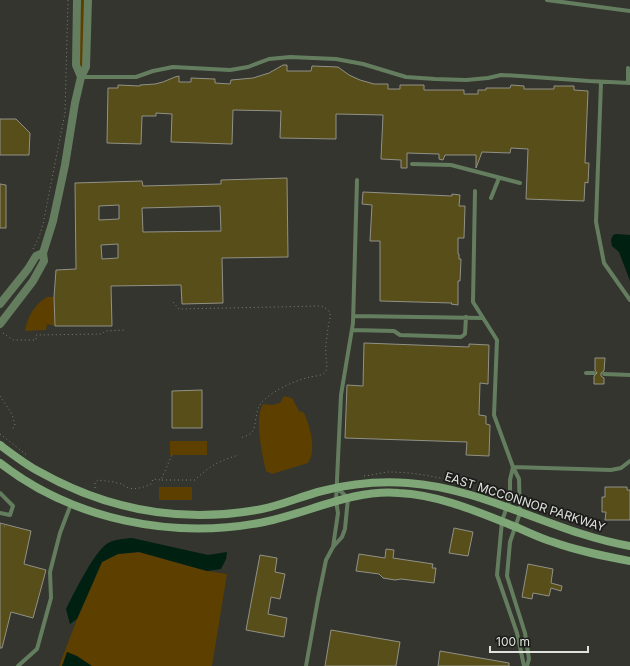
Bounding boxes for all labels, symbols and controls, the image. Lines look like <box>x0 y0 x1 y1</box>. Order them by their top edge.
street label: EAST MCCONNOR PARKWAY <box>443 468 607 535</box>
scale bar <box>490 628 588 654</box>
text: 100 m <box>496 634 530 649</box>

